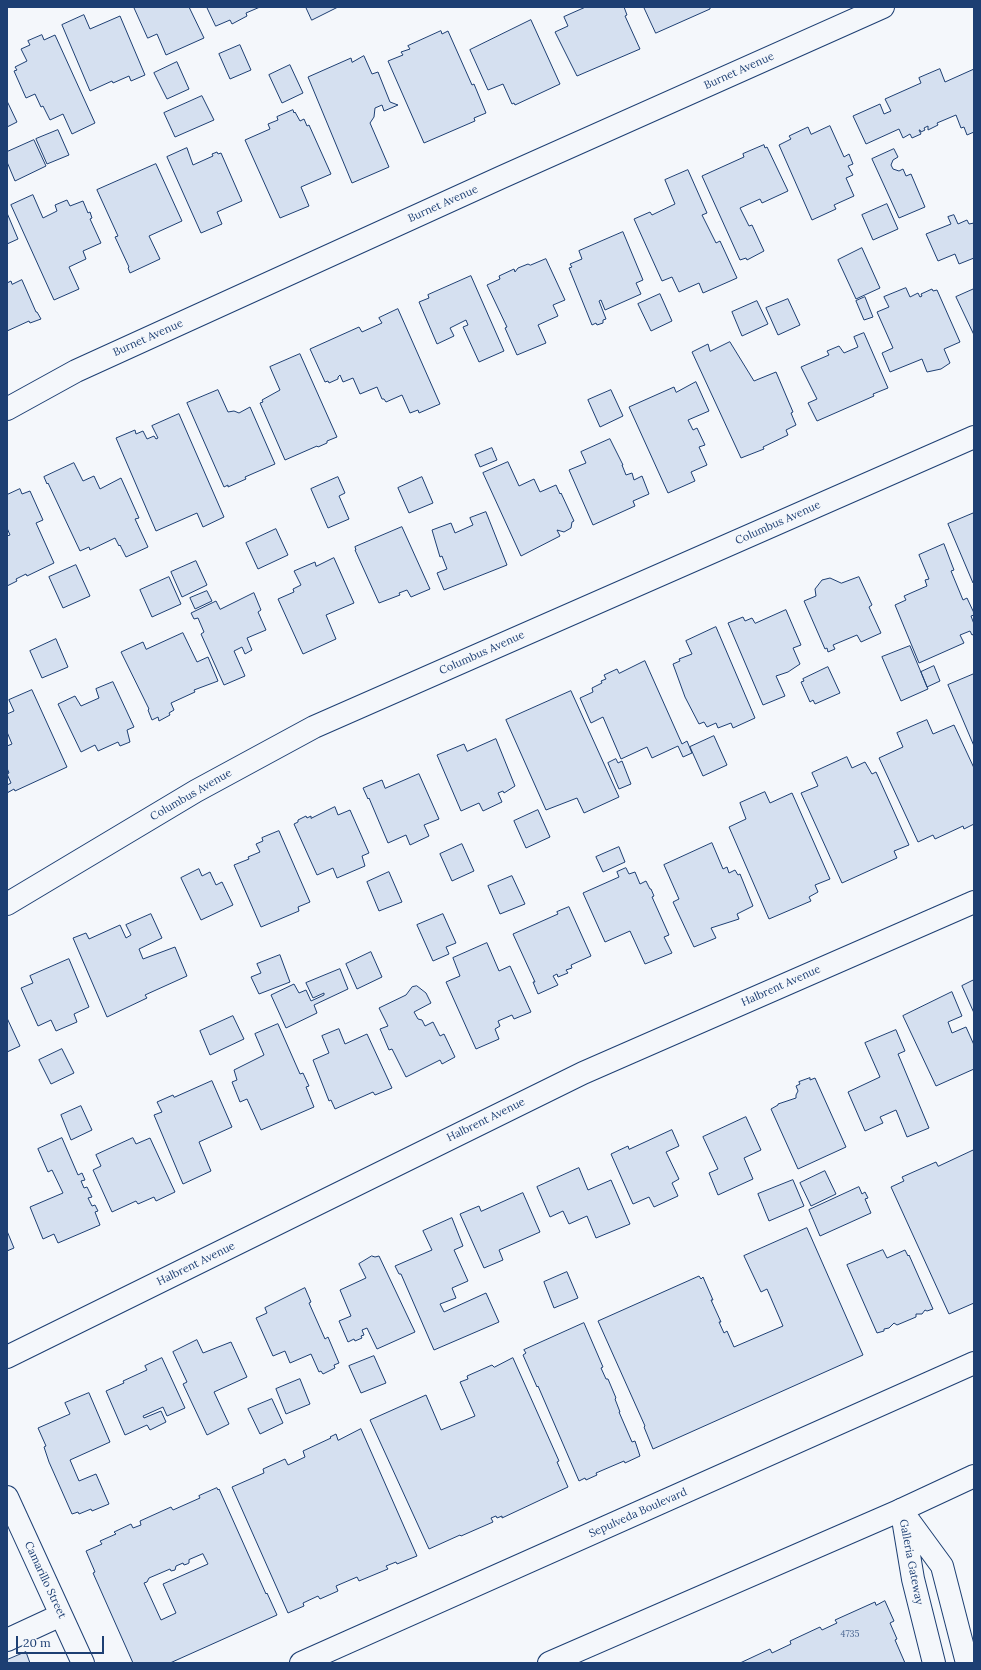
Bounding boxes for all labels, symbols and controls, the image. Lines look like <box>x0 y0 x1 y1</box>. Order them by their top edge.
street label: Burnet Avenue <box>702 50 776 92</box>
street label: Burnet Avenue <box>406 183 480 225</box>
street label: Burnet Avenue <box>111 317 185 359</box>
street label: Columbus Avenue <box>733 498 823 548</box>
street label: Columbus Avenue <box>437 628 527 678</box>
street label: Columbus Avenue <box>148 766 234 824</box>
street label: Halbrent Avenue <box>739 963 823 1009</box>
street label: Halbrent Avenue <box>445 1095 527 1145</box>
street label: Halbrent Avenue <box>155 1239 237 1289</box>
street label: Sepulveda Boulevard <box>587 1485 689 1541</box>
street label: Galleria Gateway <box>896 1518 926 1606</box>
street label: Camarillo Street <box>21 1539 69 1621</box>
scale bar <box>18 1628 106 1654</box>
house number: 4735 <box>841 1629 859 1639</box>
text: 20 m <box>23 1635 51 1650</box>

